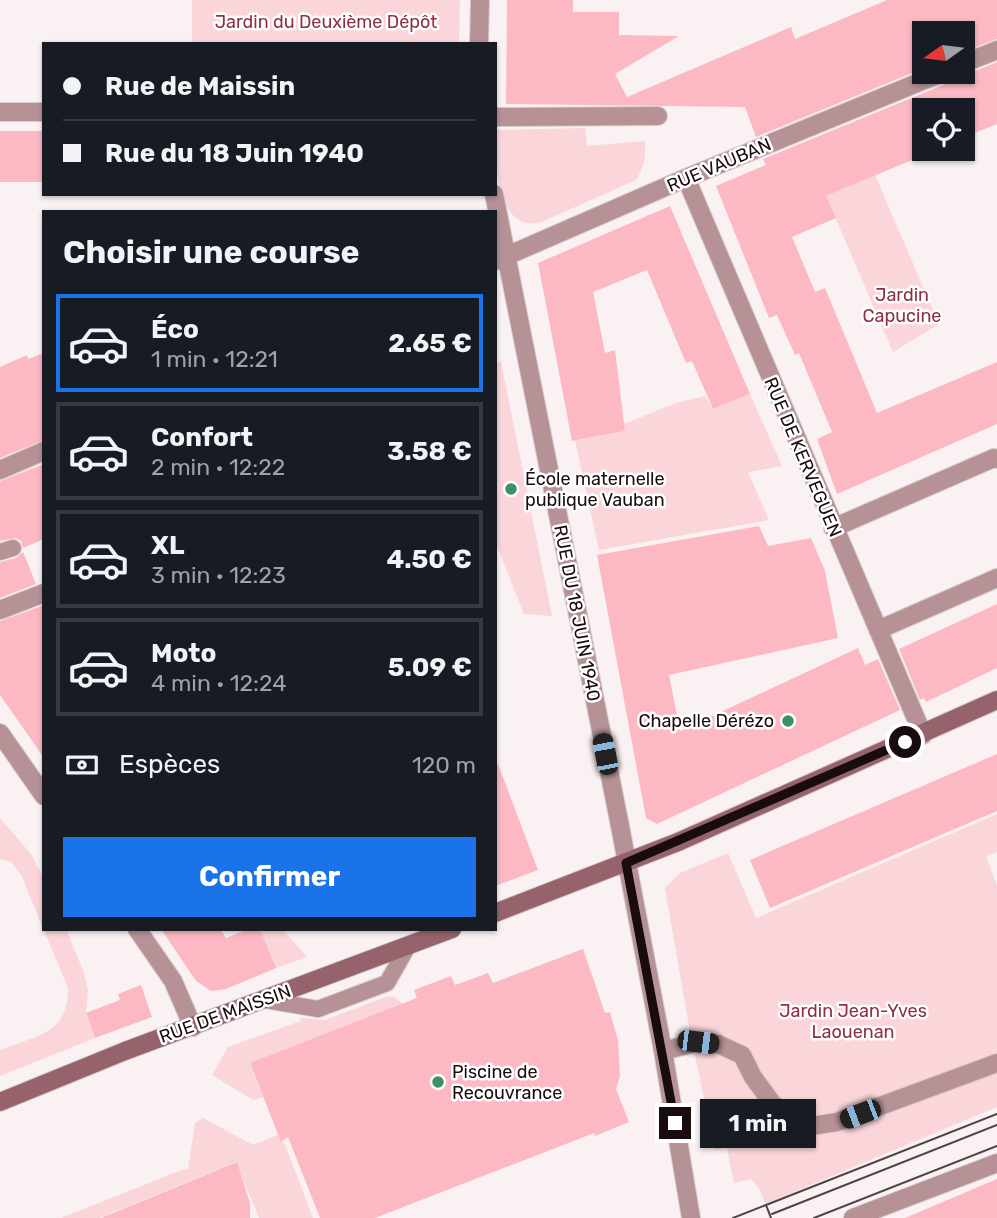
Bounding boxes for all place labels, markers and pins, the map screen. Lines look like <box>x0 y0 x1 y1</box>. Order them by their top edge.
place label: École maternelle publique Vauban <box>525 468 665 511</box>
marker: École maternelle publique Vauban <box>503 481 519 497</box>
place label: Chapelle Dérézo <box>638 710 774 732</box>
marker: Chapelle Dérézo <box>780 713 796 729</box>
place label: Piscine de Recouvrance <box>452 1061 562 1104</box>
marker: Piscine de Recouvrance <box>430 1074 446 1090</box>

